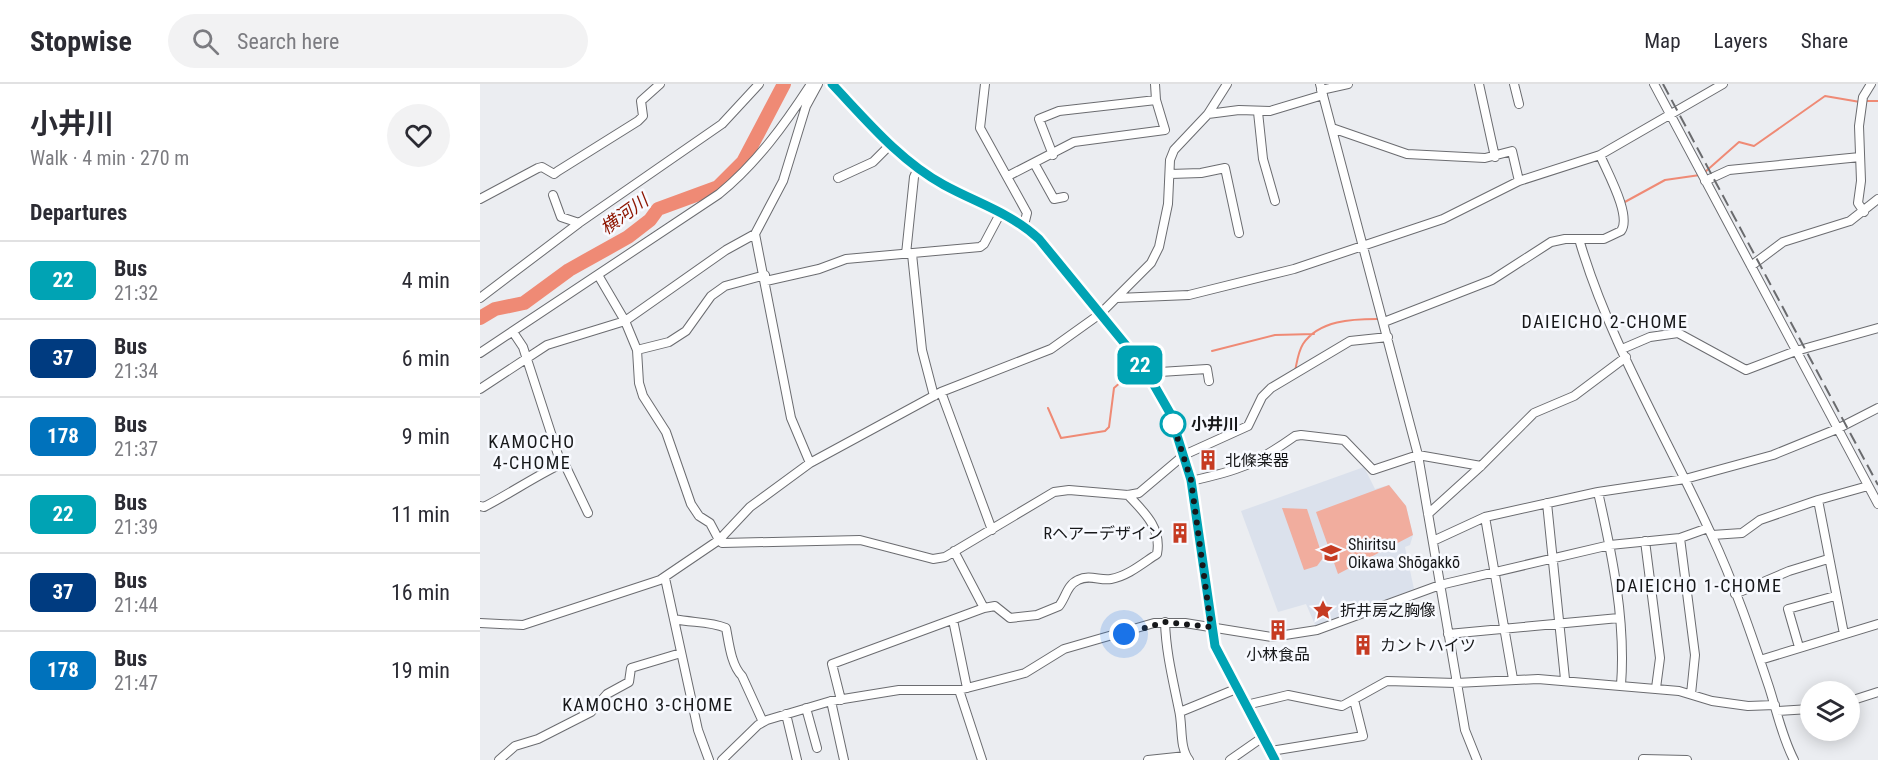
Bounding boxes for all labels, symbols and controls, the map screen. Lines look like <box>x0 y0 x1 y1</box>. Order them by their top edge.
search box <box>168 14 588 68</box>
text: Stopwise <box>30 25 132 58</box>
icon: search <box>189 25 222 58</box>
text: Search here <box>237 29 339 54</box>
text: Map <box>1644 29 1681 53</box>
text: Layers <box>1714 29 1768 53</box>
text: Share <box>1801 29 1848 53</box>
button: heart <box>387 104 450 167</box>
text: 小井川 <box>30 107 114 140</box>
text: Walk · 4 min · 270 m <box>30 146 189 170</box>
water label: 横河川 <box>596 188 654 238</box>
text: Departures <box>30 200 127 225</box>
text: Bus <box>114 256 147 281</box>
text: 22 <box>52 268 74 292</box>
text: 4 min <box>402 268 450 293</box>
text: 21:32 <box>114 281 158 305</box>
district label: DAIEICHO 2-CHOME <box>1522 311 1688 332</box>
text: Bus <box>114 334 147 359</box>
text: 37 <box>52 346 74 370</box>
text: 6 min <box>402 346 450 371</box>
line badge: 22 <box>1113 346 1167 384</box>
text: 22 <box>1129 353 1151 377</box>
text: 21:34 <box>114 359 158 383</box>
marker: 小井川 <box>1160 411 1186 437</box>
text: Bus <box>114 412 147 437</box>
place label: 小井川 <box>1191 415 1239 434</box>
text: 178 <box>47 424 79 448</box>
text: 9 min <box>402 424 450 449</box>
district label: KAMOCHO 4-CHOME <box>488 431 576 473</box>
text: 21:37 <box>114 437 158 461</box>
building icon: 北條楽器 <box>1196 448 1220 472</box>
place label: 北條楽器 <box>1225 451 1289 470</box>
text: Bus <box>114 490 147 515</box>
text: 22 <box>52 502 74 526</box>
text: 11 min <box>391 502 450 527</box>
text: 21:39 <box>114 515 158 539</box>
building icon: Rヘアーデザイン <box>1168 521 1192 545</box>
place label: Rヘアーデザイン <box>1043 524 1163 543</box>
place label: Shiritsu Oikawa Shōgakkō <box>1348 535 1460 572</box>
school or university icon: Shiritsu Oikawa Shōgakkō <box>1319 541 1343 565</box>
text: Bus <box>114 568 147 593</box>
district label: DAIEICHO 1-CHOME <box>1616 575 1782 596</box>
text: 37 <box>52 580 74 604</box>
text: 16 min <box>391 580 450 605</box>
text: 21:44 <box>114 593 158 617</box>
place icon: 折井房之胸像 <box>1311 598 1335 622</box>
place label: 折井房之胸像 <box>1340 601 1436 620</box>
building icon: 小林食品 <box>1266 618 1290 642</box>
your location <box>1109 619 1139 649</box>
building icon: カントハイツ <box>1351 633 1375 657</box>
place label: カントハイツ <box>1380 636 1476 655</box>
place label: 小林食品 <box>1246 645 1310 664</box>
text: Bus <box>114 646 147 671</box>
text: 178 <box>47 658 79 682</box>
text: 19 min <box>391 658 450 683</box>
text: 21:47 <box>114 671 158 695</box>
map controls <box>1800 681 1860 741</box>
button: layers <box>1800 681 1860 741</box>
district label: KAMOCHO 3-CHOME <box>562 694 734 715</box>

